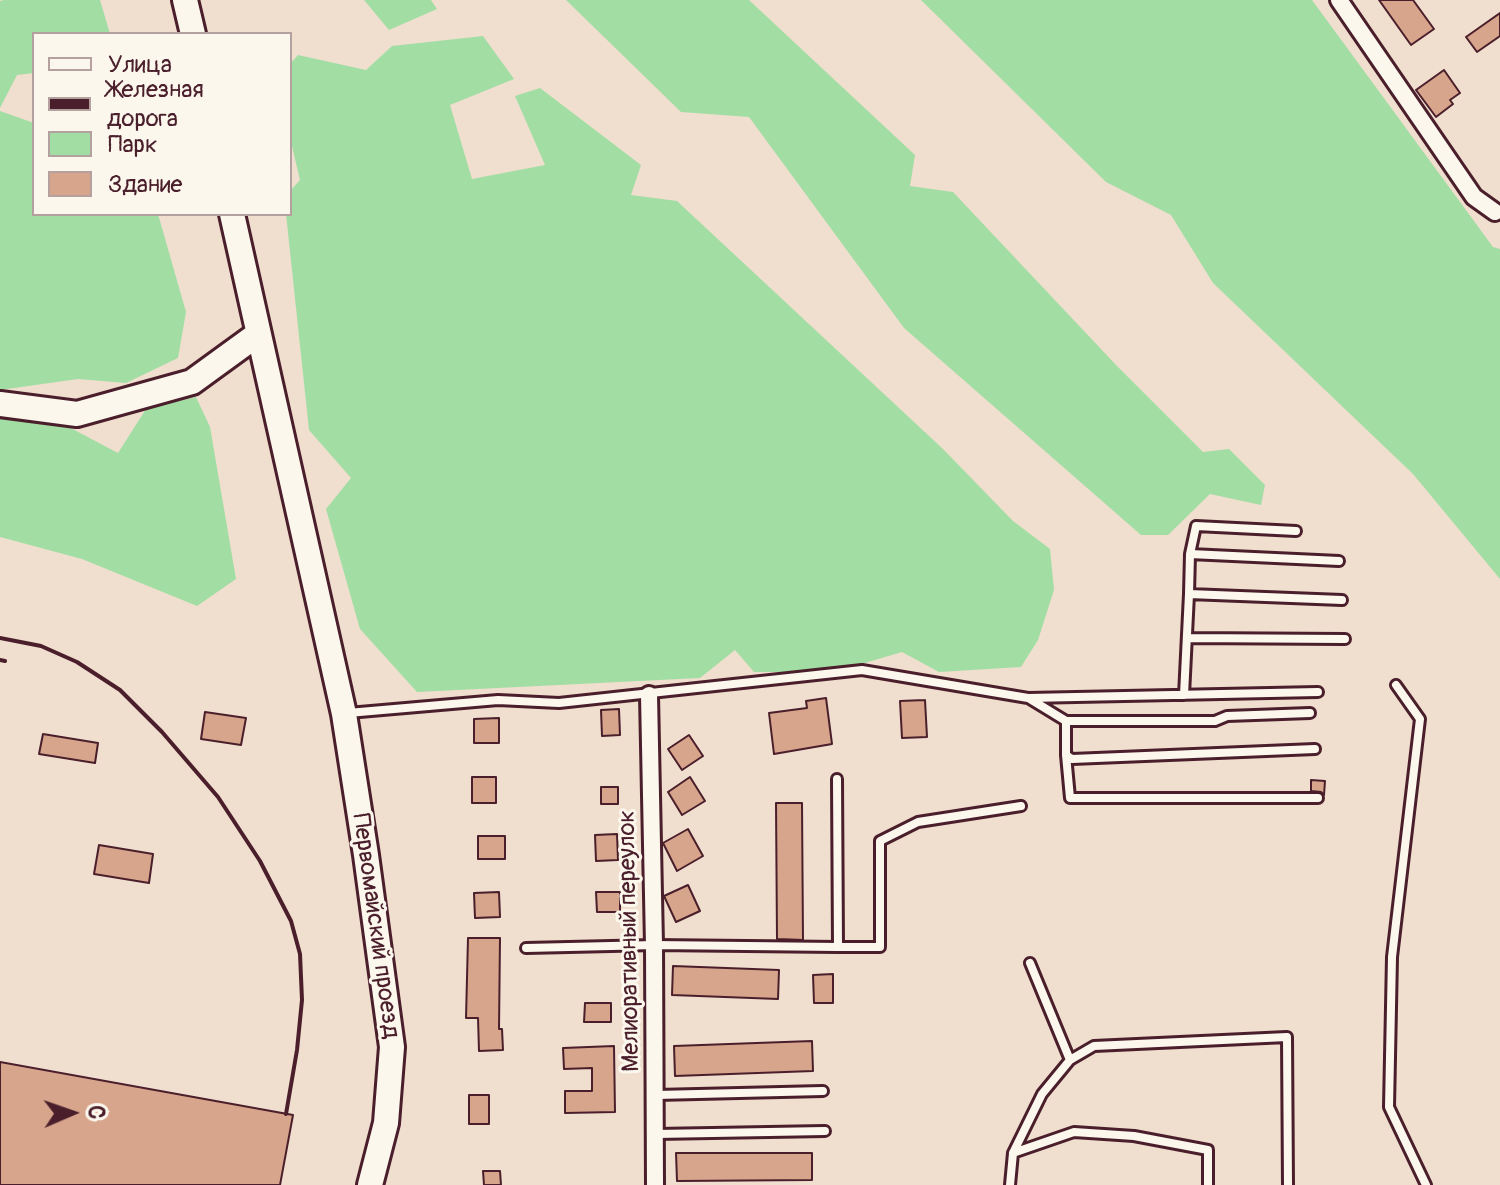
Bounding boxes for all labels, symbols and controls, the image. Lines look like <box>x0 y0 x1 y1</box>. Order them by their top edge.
legend <box>32 32 292 216</box>
text: Улица <box>108 50 172 79</box>
text: Железная дорога <box>107 75 204 133</box>
text: Парк <box>108 130 157 159</box>
text: Здание <box>108 170 182 199</box>
street label: Мелиоративный переулок <box>613 810 647 1072</box>
street label: Первомайский проезд <box>345 812 405 1040</box>
north arrow <box>32 1073 112 1153</box>
text: С <box>82 1105 110 1119</box>

